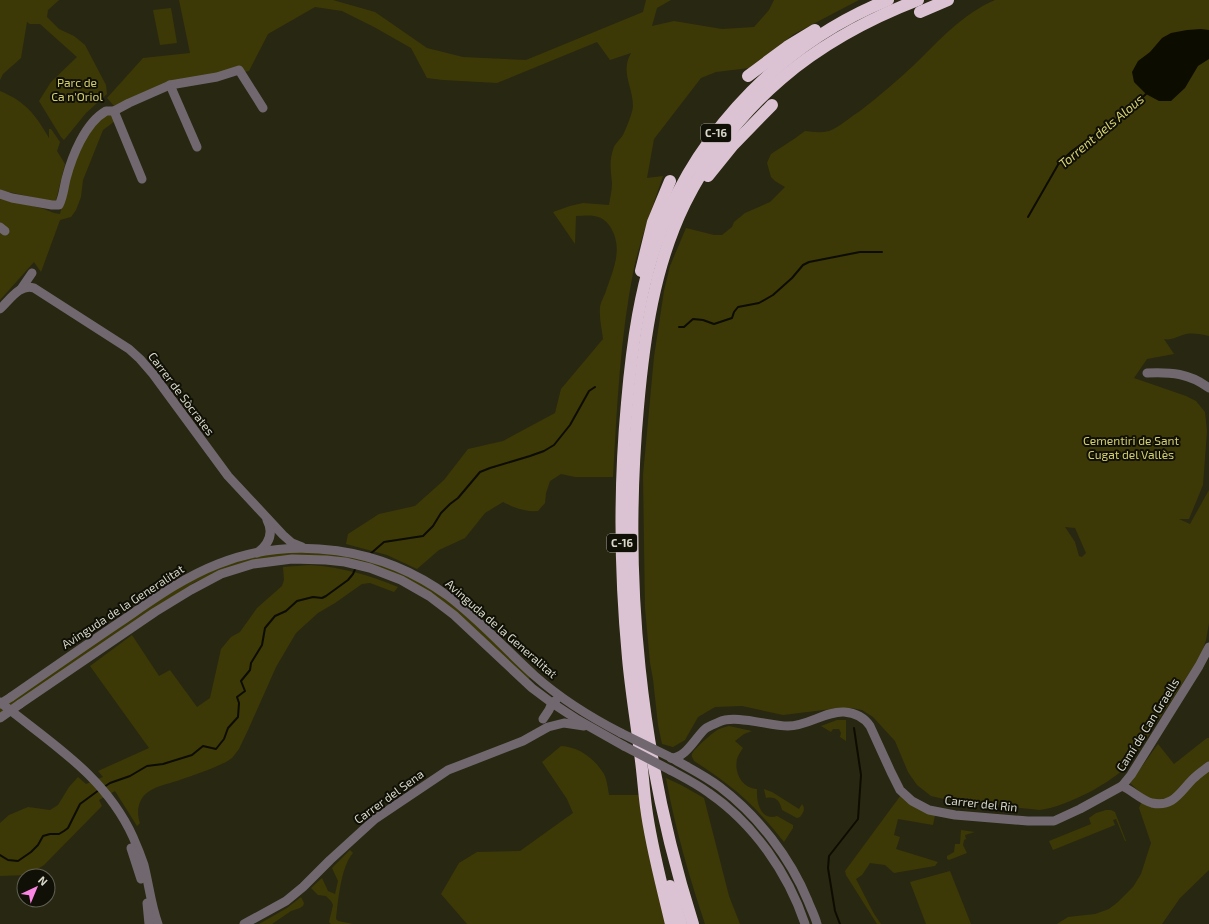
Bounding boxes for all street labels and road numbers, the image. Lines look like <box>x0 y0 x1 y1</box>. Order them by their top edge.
road number: C-16 <box>701 124 731 142</box>
street label: Carrer de Sòcrates <box>146 349 218 438</box>
road number: C-16 <box>607 534 637 552</box>
street label: Avinguda de la Generalitat <box>59 561 187 651</box>
street label: Avinguda de la Generalitat <box>443 576 561 681</box>
street label: Camí de Can Graells <box>1113 675 1182 774</box>
street label: Carrer del Sena <box>351 766 426 826</box>
street label: Carrer del Rin <box>944 792 1018 814</box>

